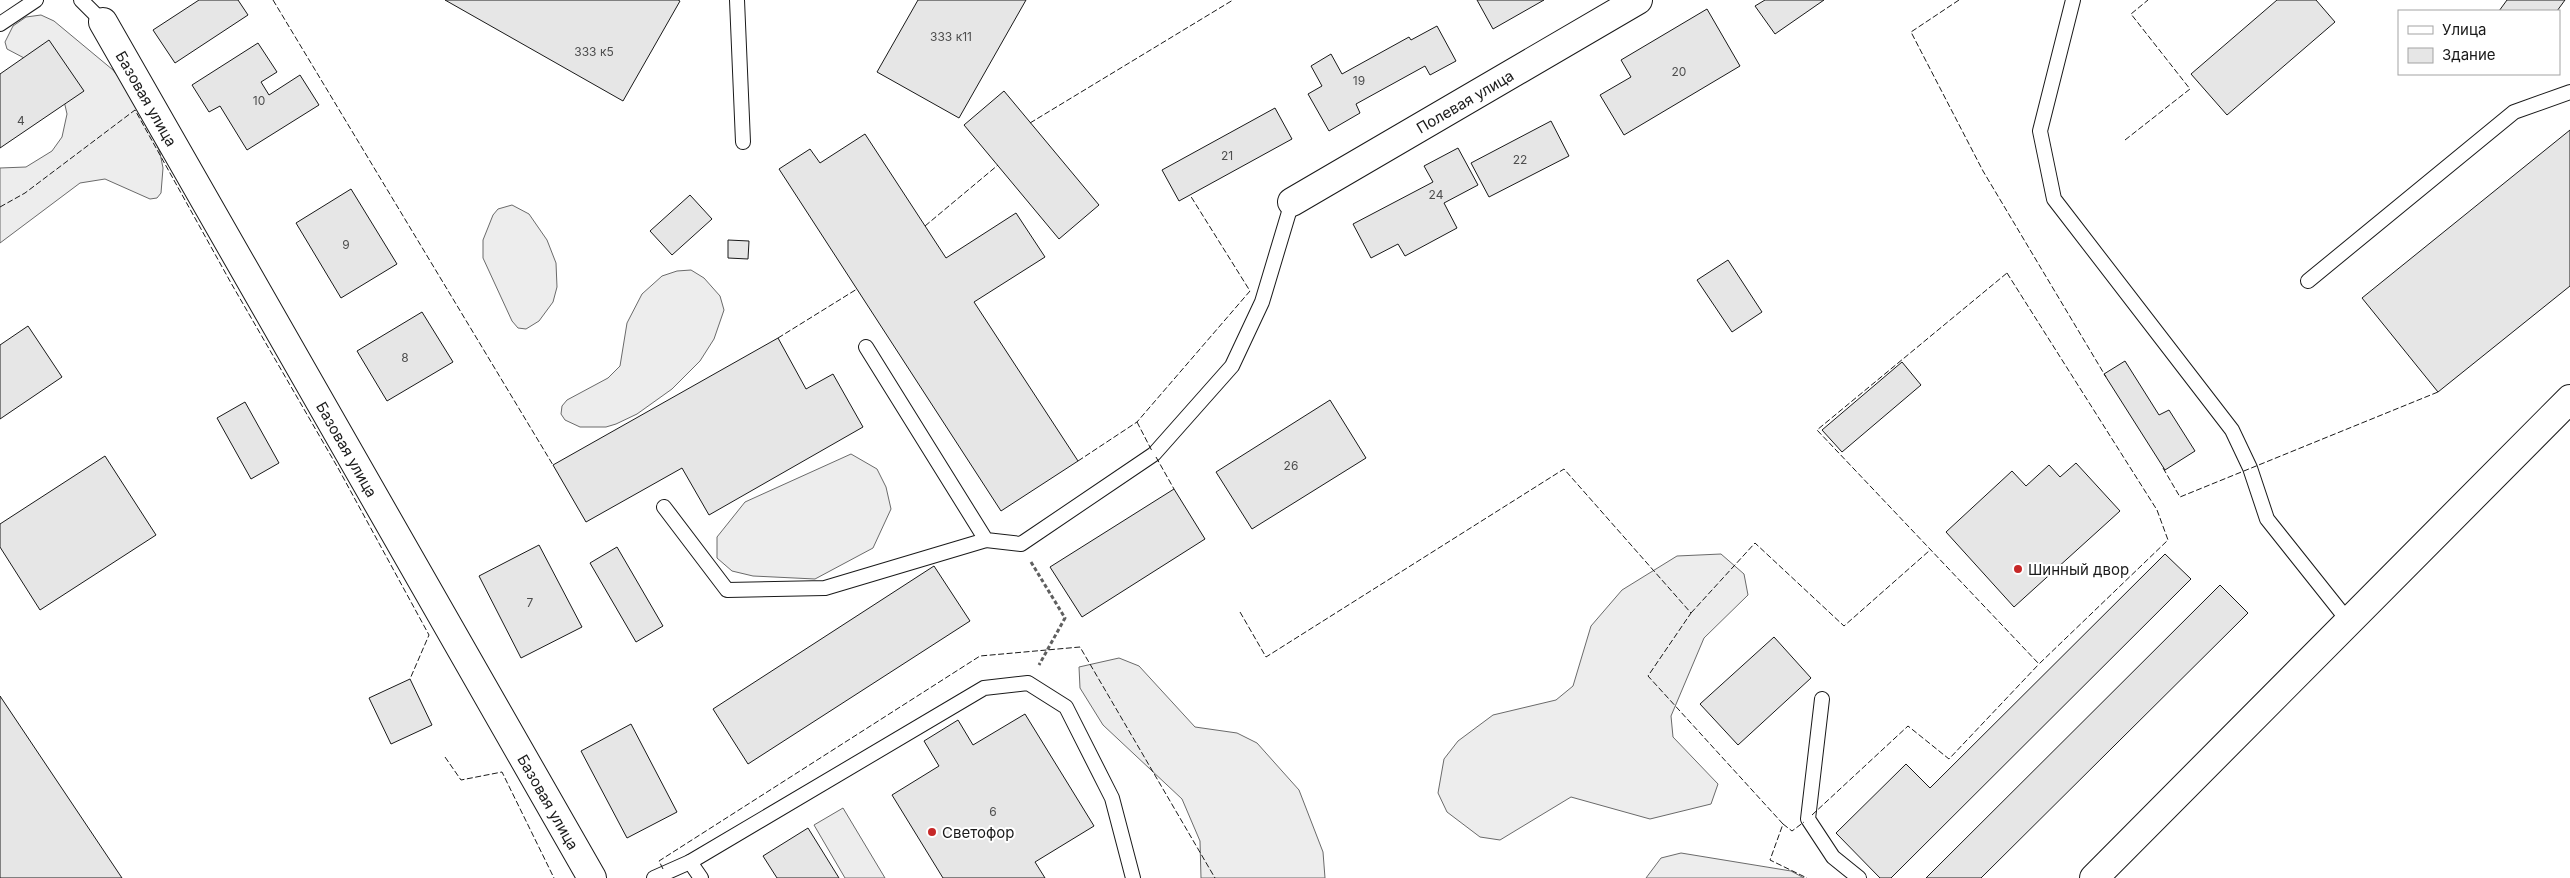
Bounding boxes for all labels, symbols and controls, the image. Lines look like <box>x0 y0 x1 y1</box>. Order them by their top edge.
legend <box>2398 10 2560 75</box>
text: Улица <box>2442 20 2486 39</box>
house number: 333 к11 <box>930 29 972 44</box>
house number: 333 к5 <box>574 44 614 59</box>
text: Здание <box>2442 45 2496 64</box>
street label: Базовая улица <box>112 47 181 149</box>
house number: 20 <box>1672 64 1686 79</box>
street label: Полевая улица <box>1413 65 1517 137</box>
house number: 19 <box>1353 73 1365 88</box>
house number: 10 <box>253 93 265 108</box>
house number: 4 <box>17 113 25 128</box>
house number: 21 <box>1221 148 1233 163</box>
house number: 22 <box>1513 152 1527 167</box>
house number: 24 <box>1429 187 1444 202</box>
house number: 9 <box>342 237 350 252</box>
house number: 8 <box>401 350 409 365</box>
street label: Базовая улица <box>312 398 382 500</box>
house number: 26 <box>1284 458 1298 473</box>
place label: Шинный двор <box>2028 560 2129 579</box>
marker: Шинный двор <box>2012 563 2024 575</box>
house number: 7 <box>527 595 534 610</box>
street label: Базовая улица <box>514 751 583 853</box>
house number: 6 <box>989 804 997 819</box>
place label: Светофор <box>942 823 1014 842</box>
marker: Светофор <box>926 826 938 838</box>

